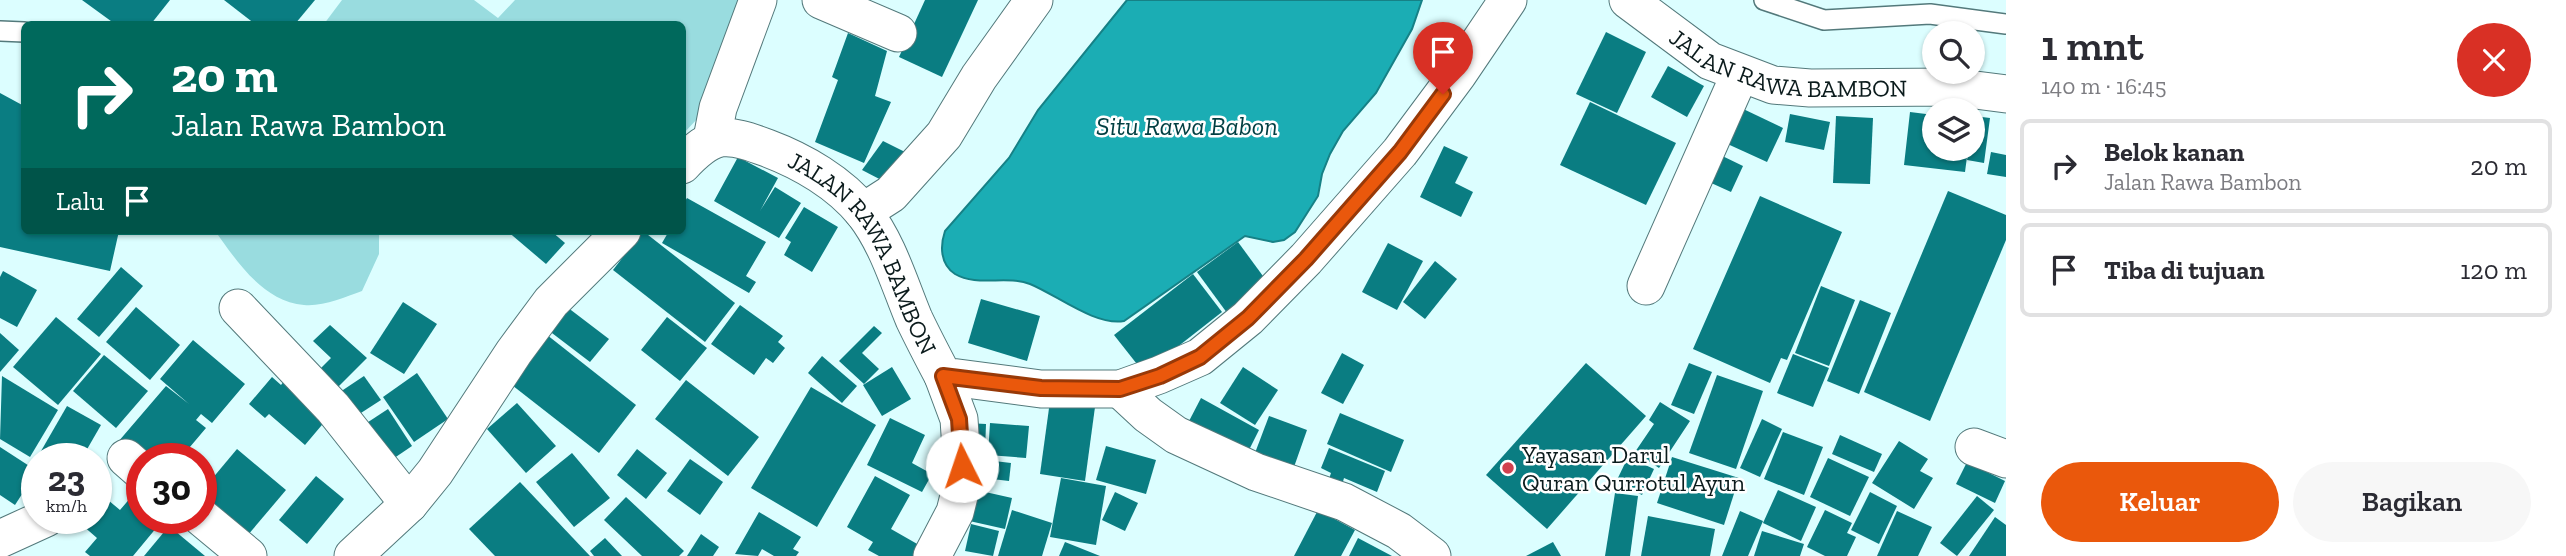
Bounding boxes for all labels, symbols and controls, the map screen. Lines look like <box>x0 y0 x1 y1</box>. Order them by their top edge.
text: 1 mnt <box>2041 20 2144 71</box>
map controls <box>1922 21 1985 161</box>
button: search <box>1922 21 1985 84</box>
pin <box>1413 22 1473 94</box>
street label: JALAN RAWA BAMBON <box>1664 22 1907 103</box>
button: close <box>2457 23 2531 97</box>
icon: arrive <box>1424 33 1462 71</box>
text: 20 m <box>171 46 278 105</box>
icon: right <box>56 49 147 140</box>
text: 140 m · 16:45 <box>2041 72 2166 100</box>
button: layers <box>1922 98 1985 161</box>
text: Jalan Rawa Bambon <box>171 106 446 144</box>
water label: Situ Rawa Babon <box>1096 110 1278 142</box>
text: Belok kanan <box>2104 136 2245 168</box>
street label: JALAN RAWA BAMBON <box>784 145 944 359</box>
icon: right <box>2045 147 2083 185</box>
text: 20 m <box>2470 150 2527 182</box>
text: Jalan Rawa Bambon <box>2104 168 2302 196</box>
icon: arrive <box>118 182 156 220</box>
text: Lalu <box>56 185 104 217</box>
icon: arrive <box>2045 251 2083 289</box>
text: Tiba di tujuan <box>2104 254 2265 286</box>
text: 120 m <box>2460 254 2527 286</box>
position arrow <box>925 429 999 503</box>
place label: Yayasan Darul Quran Qurrotul Ayun <box>1521 440 1745 497</box>
speed limit sign: 30 <box>126 443 217 534</box>
text: 23 <box>48 458 85 500</box>
marker: Yayasan Darul Quran Qurrotul Ayun <box>1500 460 1516 476</box>
button: Keluar <box>2041 462 2279 542</box>
button: Bagikan <box>2293 462 2531 542</box>
text: km/h <box>46 495 87 517</box>

